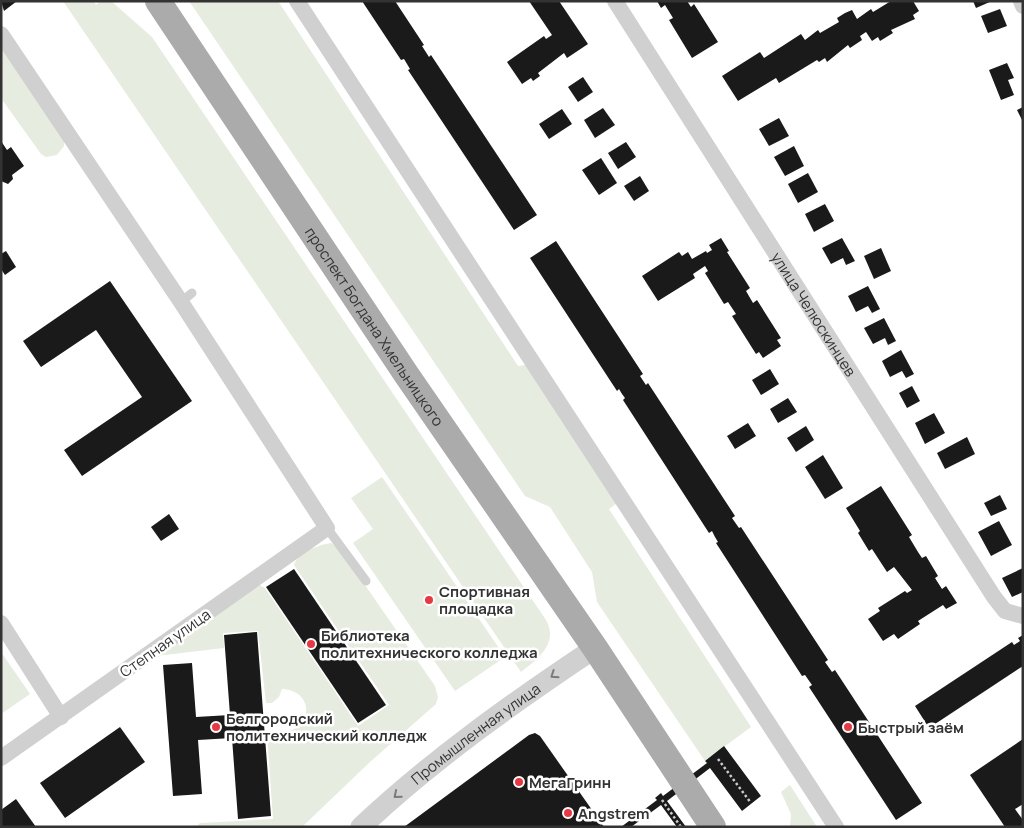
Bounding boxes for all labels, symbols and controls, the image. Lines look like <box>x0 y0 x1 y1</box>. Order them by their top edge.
street label: проспект Богдана Хмельницкого <box>301 223 449 430</box>
street label: улица Челюскинцев <box>767 248 861 380</box>
place label: Спортивная площадка <box>439 581 530 619</box>
marker: Спортивная площадка <box>423 594 435 606</box>
street label: Степная улица <box>115 604 215 682</box>
place label: Библиотека политехнического колледжа <box>321 625 538 663</box>
marker: Библиотека политехнического колледжа <box>305 638 317 650</box>
one-way arrow <box>551 669 560 678</box>
street label: Промышленная улица <box>406 678 544 789</box>
place label: Белгородский политехнический колледж <box>226 708 428 746</box>
place label: Быстрый заём <box>858 717 964 738</box>
marker: Белгородский политехнический колледж <box>210 721 222 733</box>
marker: Быстрый заём <box>842 721 854 733</box>
place label: МегаГринн <box>529 772 611 793</box>
marker: МегаГринн <box>513 776 525 788</box>
one-way arrow <box>394 789 403 798</box>
place label: Angstrem <box>578 803 649 824</box>
marker: Angstrem <box>562 807 574 819</box>

